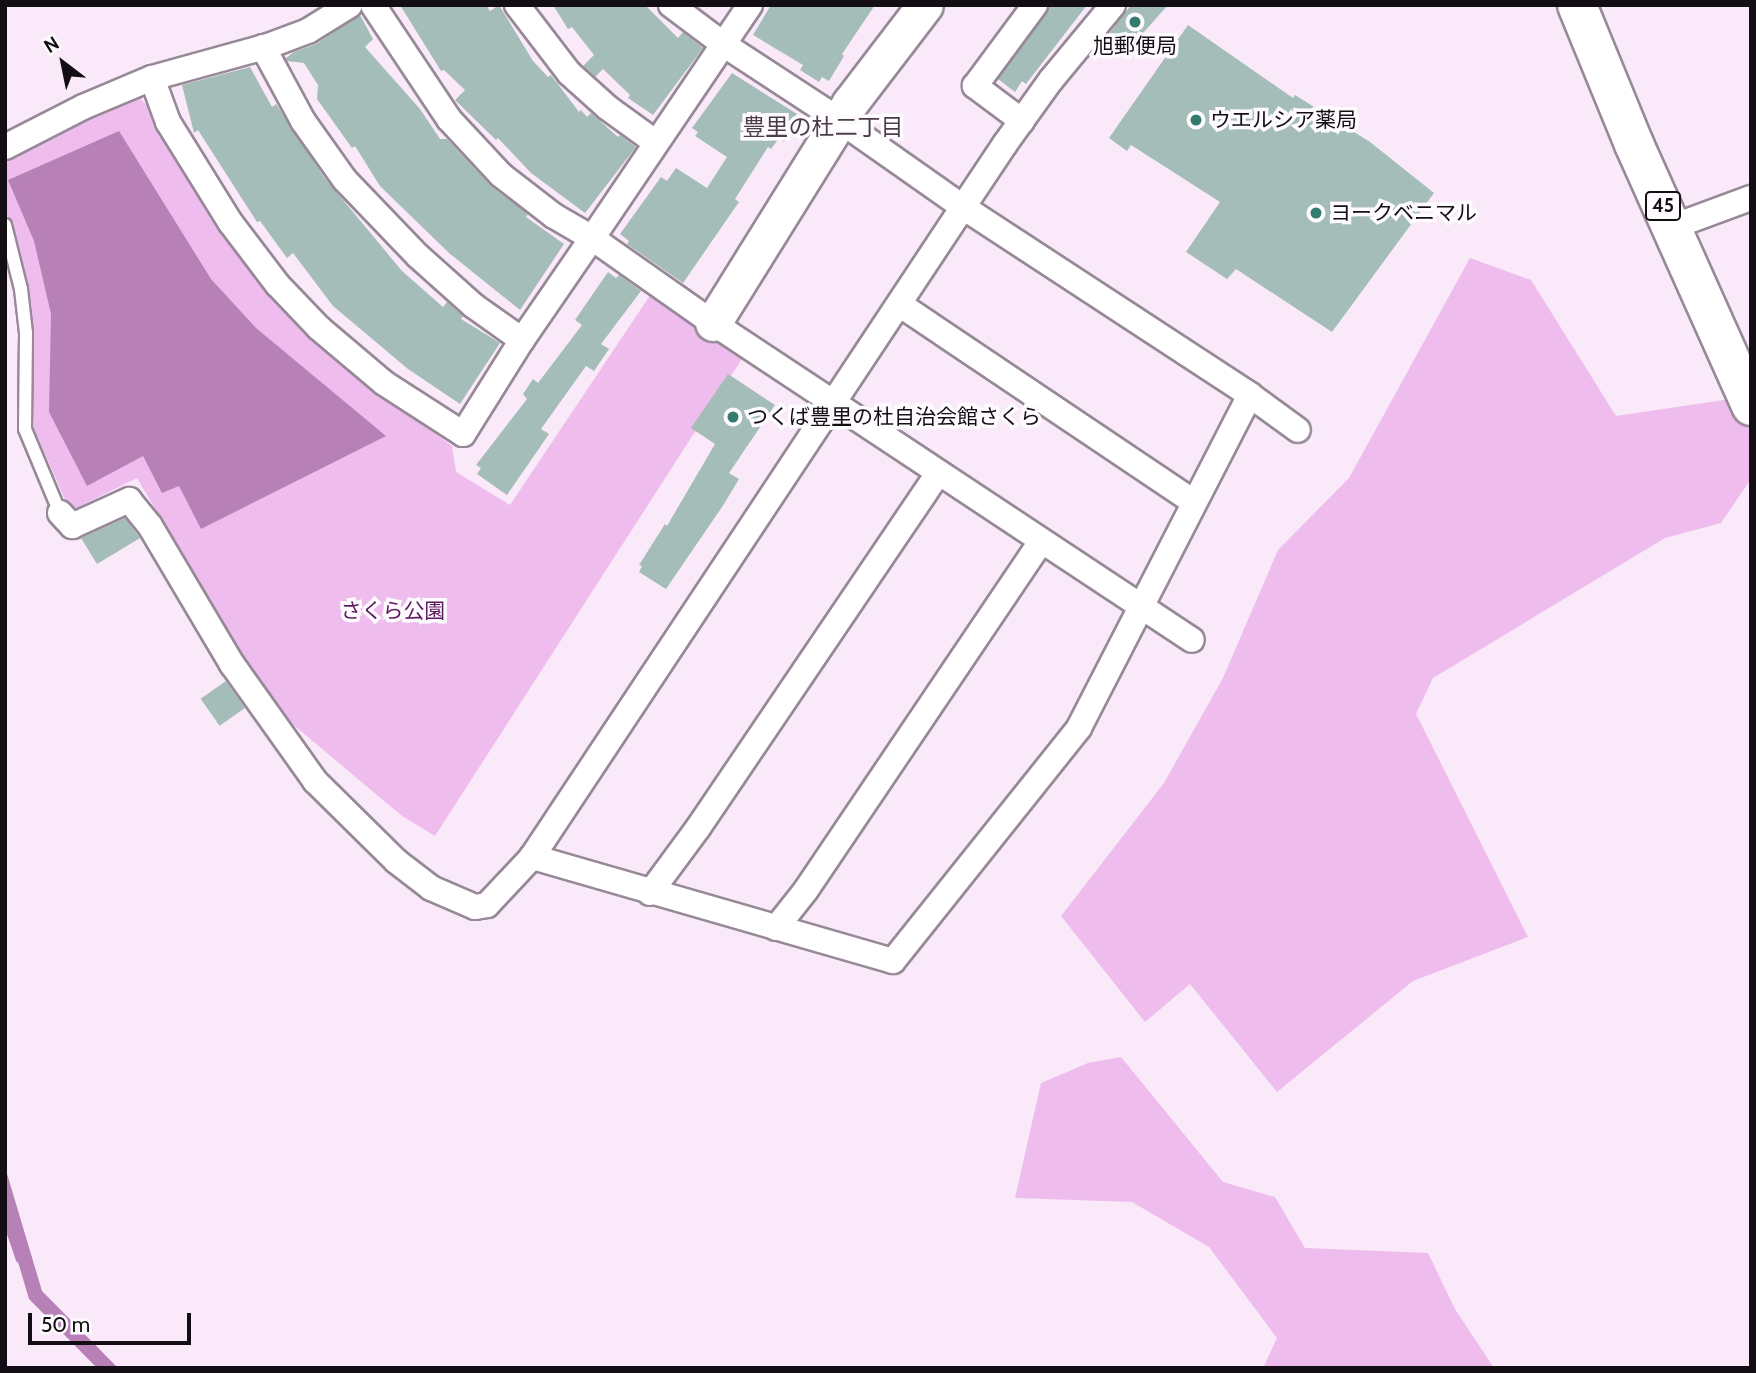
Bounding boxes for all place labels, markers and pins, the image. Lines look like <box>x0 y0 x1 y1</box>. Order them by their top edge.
marker: 旭郵便局 <box>1127 14 1143 30</box>
place label: 旭郵便局 <box>1093 33 1177 59</box>
place label: ウエルシア薬局 <box>1210 107 1357 133</box>
marker: ウエルシア薬局 <box>1188 112 1204 128</box>
place label: ヨークベニマル <box>1330 200 1477 226</box>
marker: ヨークベニマル <box>1308 205 1324 221</box>
place label: つくば豊里の杜自治会館さくら <box>747 404 1041 430</box>
marker: つくば豊里の杜自治会館さくら <box>725 409 741 425</box>

